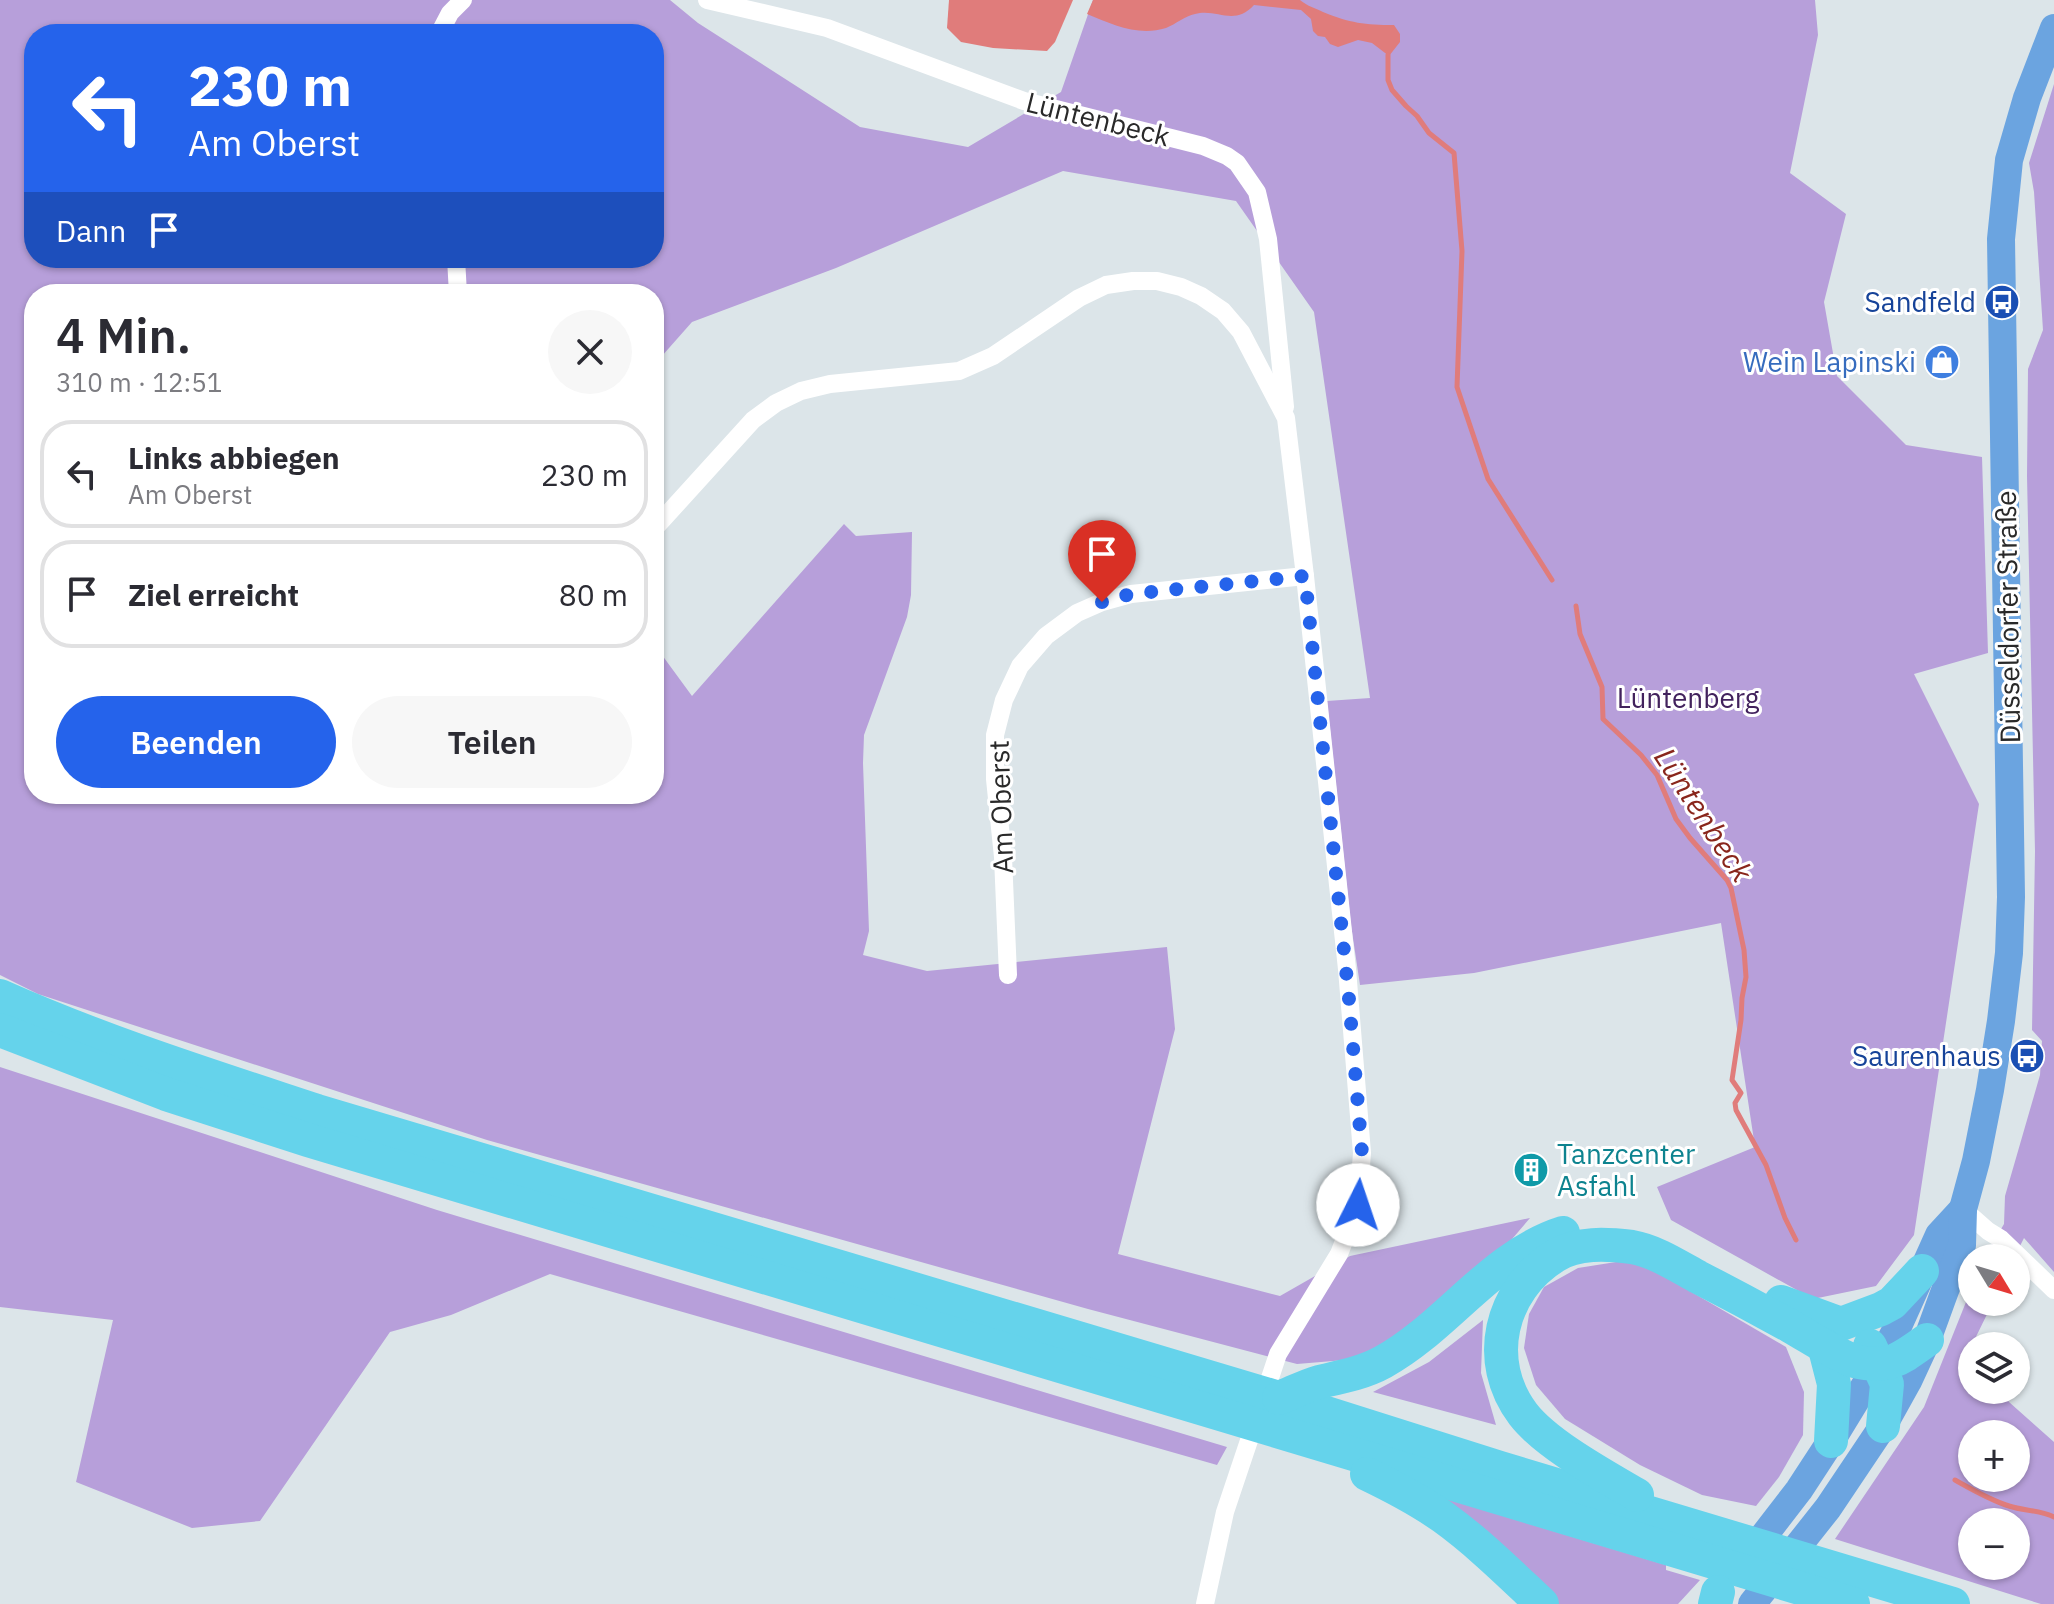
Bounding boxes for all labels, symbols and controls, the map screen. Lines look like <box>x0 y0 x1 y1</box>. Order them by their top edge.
text: 230 m <box>188 49 352 121</box>
icon: left <box>56 56 160 160</box>
street label: Lüntenbeck <box>1022 83 1174 154</box>
text: Am Oberst <box>188 119 360 166</box>
icon: arrive <box>142 208 186 252</box>
text: Dann <box>56 211 126 250</box>
place label: Sandfeld <box>1864 283 1976 320</box>
bus stop icon: Sandfeld <box>1983 283 2021 321</box>
text: 4 Min. <box>56 304 191 366</box>
button: close <box>548 310 632 394</box>
place label: Wein Lapinski <box>1743 343 1916 380</box>
shop icon: Wein Lapinski <box>1923 343 1961 381</box>
text: 310 m · 12:51 <box>56 365 222 399</box>
text: Links abbiegen <box>128 438 340 477</box>
icon: left <box>60 452 104 496</box>
text: 230 m <box>541 455 628 494</box>
text: Am Oberst <box>128 477 252 511</box>
street label: Düsseldorfer Straße <box>1987 490 2028 744</box>
pin <box>1068 520 1136 602</box>
icon: arrive <box>1080 532 1124 576</box>
icon: arrive <box>60 572 104 616</box>
text: Ziel erreicht <box>128 575 299 614</box>
text: 80 m <box>559 575 628 614</box>
park label: Lüntenberg <box>1617 679 1760 716</box>
button: Beenden <box>56 696 336 788</box>
button: Teilen <box>352 696 632 788</box>
street label: Am Oberst <box>980 739 1021 875</box>
water label: Lüntenbeck <box>1646 740 1762 889</box>
place label: Saurenhaus <box>1852 1037 2001 1074</box>
bus stop icon: Saurenhaus <box>2008 1037 2046 1075</box>
place label: Tanzcenter Asfahl <box>1557 1135 1695 1204</box>
building icon: Tanzcenter Asfahl <box>1512 1151 1550 1189</box>
position arrow <box>1316 1163 1400 1247</box>
north arrow <box>1958 1244 2030 1316</box>
map controls <box>1958 1244 2030 1580</box>
button: layers <box>1958 1332 2030 1404</box>
button: + <box>1958 1420 2030 1492</box>
button: − <box>1958 1508 2030 1580</box>

